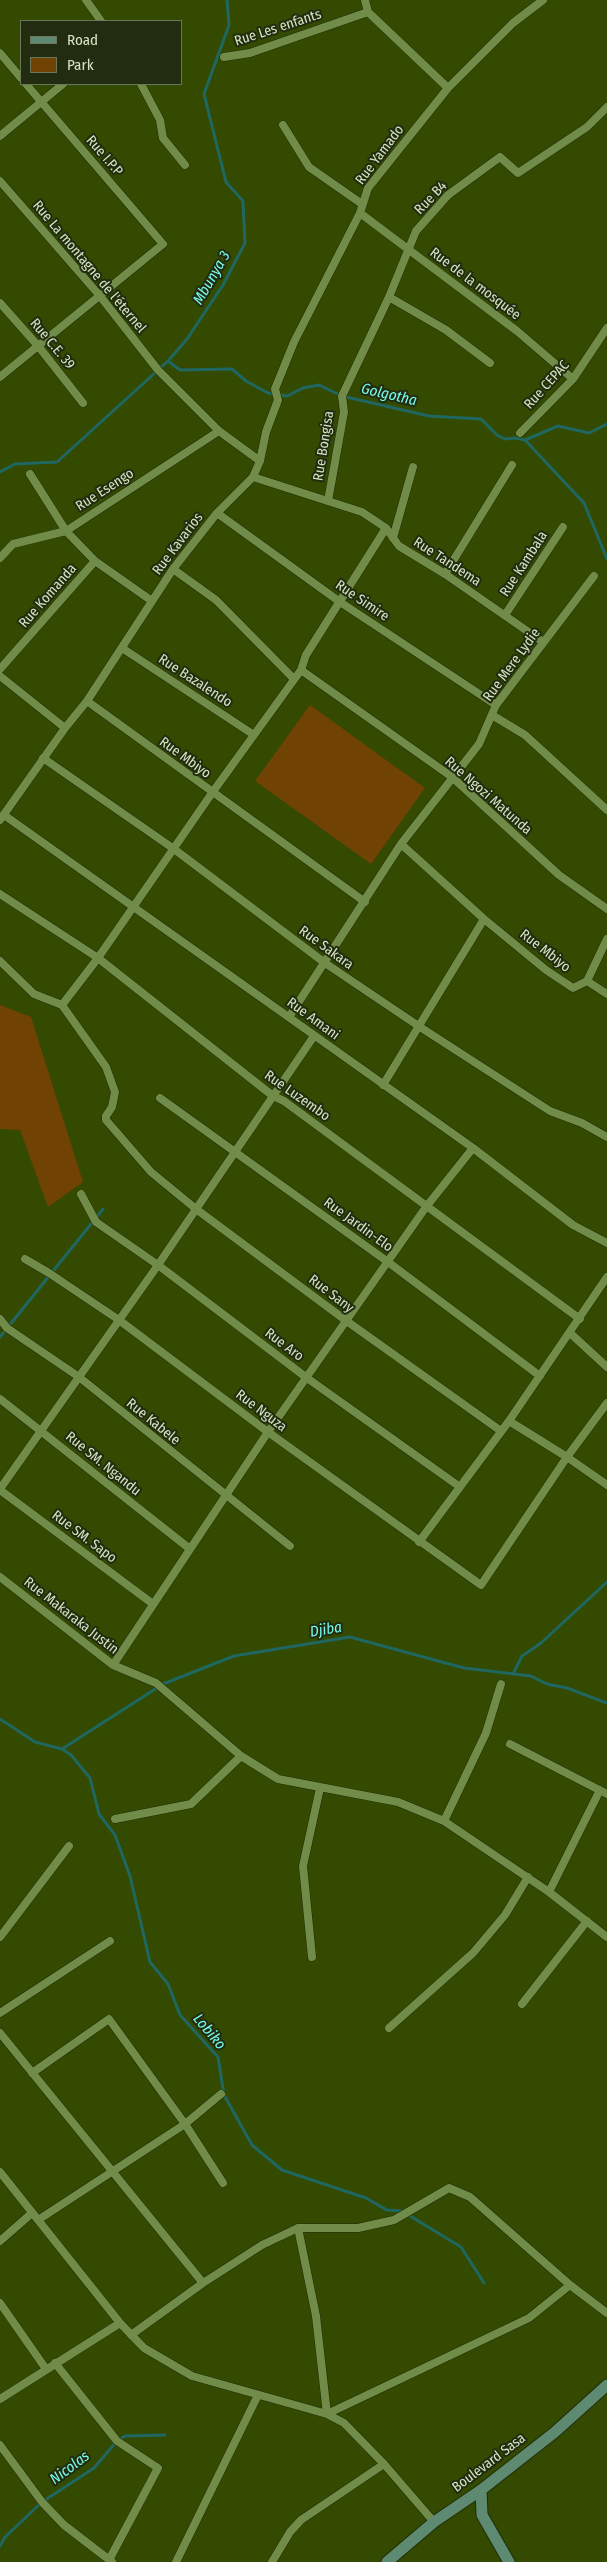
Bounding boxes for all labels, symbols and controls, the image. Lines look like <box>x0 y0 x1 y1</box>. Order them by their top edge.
street label: Rue Les enfants <box>232 6 324 50</box>
legend <box>20 20 182 85</box>
text: Road <box>67 31 98 49</box>
text: Park <box>67 56 94 74</box>
street label: Rue Yamado <box>352 122 408 188</box>
street label: Rue I.P.P <box>82 132 126 180</box>
street label: Rue B4 <box>411 178 451 218</box>
street label: Rue La montagne de l'éternel <box>29 198 149 336</box>
street label: Rue de la mosquée <box>426 244 524 324</box>
water label: Mbunya 3 <box>190 248 234 308</box>
street label: Rue C.E. 39 <box>26 315 78 373</box>
street label: Rue CEPAC <box>521 357 573 413</box>
water label: Golgotha <box>359 380 419 410</box>
street label: Rue Bongisa <box>310 410 338 482</box>
street label: Rue Esengo <box>73 465 137 515</box>
street label: Rue Kavarios <box>149 509 207 579</box>
street label: Rue Kambala <box>497 528 551 600</box>
street label: Rue Tandema <box>410 534 484 590</box>
street label: Rue Komanda <box>16 561 80 631</box>
street label: Rue Simire <box>332 577 392 625</box>
street label: Rue Mere Lydie <box>480 625 544 705</box>
street label: Rue Bazalendo <box>155 651 235 711</box>
street label: Rue Mbiyo <box>156 734 214 782</box>
street label: Rue Ngozi Matunda <box>441 754 535 838</box>
street label: Rue Sakara <box>295 923 357 973</box>
street label: Rue Mbiyo <box>516 926 574 976</box>
street label: Rue Amani <box>283 994 343 1044</box>
street label: Rue Luzembo <box>261 1067 333 1125</box>
street label: Rue Jardin-Elo <box>320 1194 396 1256</box>
street label: Rue Sany <box>305 1271 357 1317</box>
street label: Rue Aro <box>261 1325 307 1365</box>
street label: Rue Nguza <box>232 1386 290 1436</box>
street label: Rue Kabele <box>123 1395 183 1449</box>
street label: Rue SM. Ngandu <box>62 1429 144 1499</box>
street label: Rue SM. Sapo <box>48 1507 120 1567</box>
street label: Rue Makaraka Justin <box>20 1574 122 1658</box>
water label: Djiba <box>309 1619 343 1641</box>
water label: Lobiko <box>189 2010 229 2054</box>
street label: Boulevard Sasa <box>449 2430 529 2496</box>
water label: Nicolas <box>47 2447 93 2489</box>

